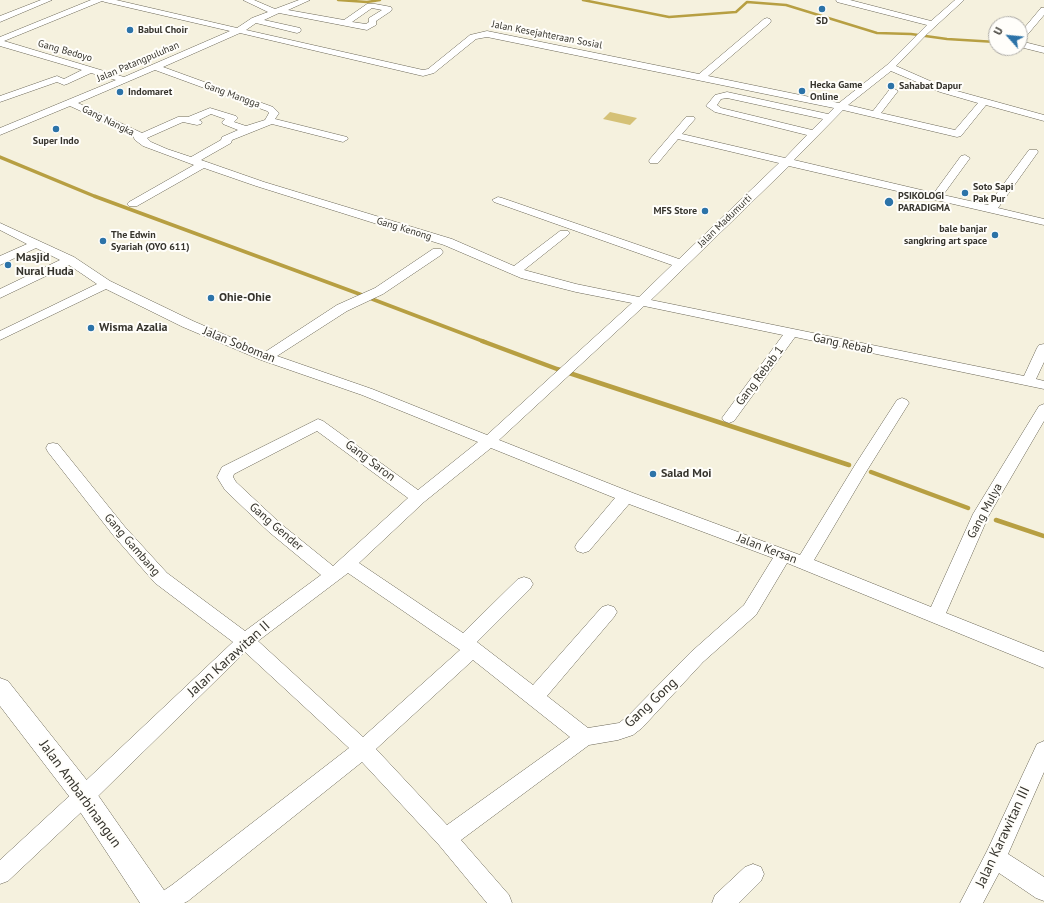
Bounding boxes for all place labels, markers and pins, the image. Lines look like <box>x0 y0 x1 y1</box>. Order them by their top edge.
marker: SD <box>817 4 827 14</box>
place label: SD <box>816 15 828 27</box>
place label: Babul Choir <box>138 24 188 36</box>
marker: Babul Choir <box>125 25 135 35</box>
place label: Hecka Game Online <box>810 79 862 102</box>
place label: Sahabat Dapur <box>899 80 962 92</box>
marker: Sahabat Dapur <box>886 81 896 91</box>
place label: Indomaret <box>128 86 172 98</box>
marker: Hecka Game Online <box>797 86 807 96</box>
marker: Indomaret <box>115 87 125 97</box>
marker: Super Indo <box>51 124 61 134</box>
place label: Super Indo <box>33 135 79 147</box>
place label: Soto Sapi Pak Pur <box>973 181 1013 204</box>
marker: Soto Sapi Pak Pur <box>960 188 970 198</box>
place label: PSIKOLOGI PARADIGMA <box>898 190 950 214</box>
marker: PSIKOLOGI PARADIGMA <box>883 196 895 208</box>
place label: MFS Store <box>653 205 697 217</box>
marker: MFS Store <box>700 206 710 216</box>
place label: bale banjar sangkring art space <box>904 223 987 246</box>
place label: The Edwin Syariah (OYO 611) <box>111 229 189 252</box>
marker: bale banjar sangkring art space <box>990 230 1000 240</box>
marker: The Edwin Syariah (OYO 611) <box>98 236 108 246</box>
place label: Masjid Nural Huda <box>16 251 74 279</box>
marker: Masjid Nural Huda <box>3 260 13 270</box>
place label: Ohie-Ohie <box>219 291 271 305</box>
marker: Ohie-Ohie <box>206 293 216 303</box>
place label: Wisma Azalia <box>99 321 168 335</box>
marker: Wisma Azalia <box>86 323 96 333</box>
place label: Salad Moi <box>661 467 712 481</box>
marker: Salad Moi <box>648 469 658 479</box>

